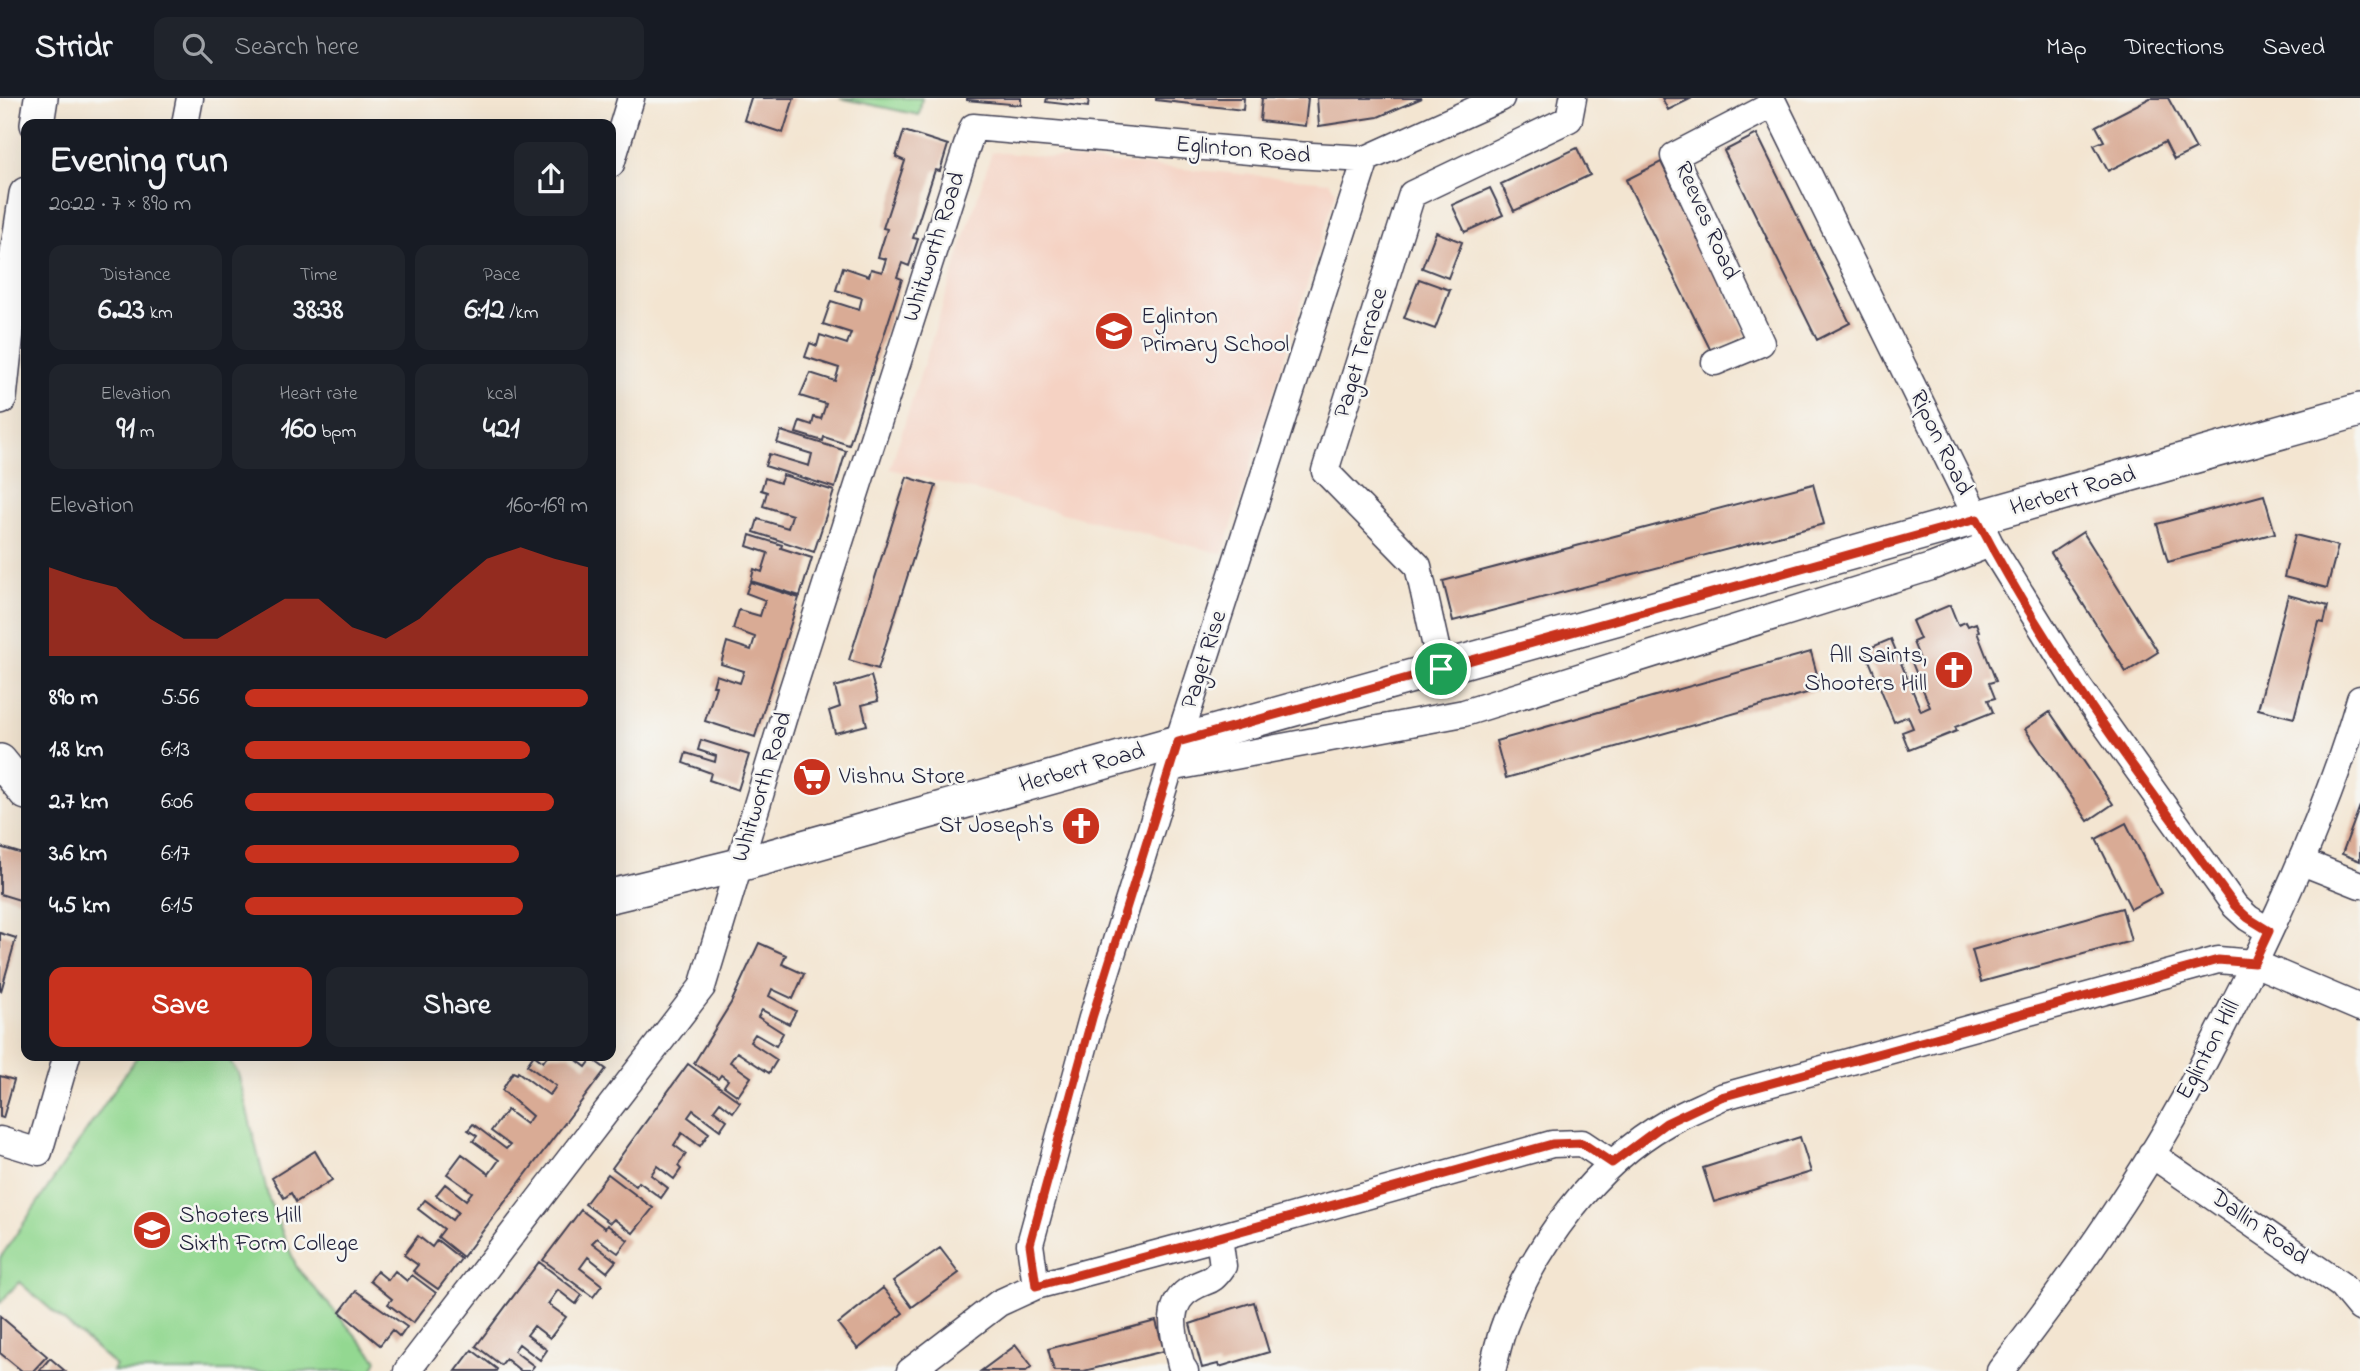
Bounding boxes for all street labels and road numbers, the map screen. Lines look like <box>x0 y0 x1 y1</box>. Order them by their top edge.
street label: Eglinton Road <box>1174 128 1312 174</box>
street label: Reeves Road <box>1664 156 1748 286</box>
street label: Whitworth Road <box>894 167 976 326</box>
street label: Paget Terrace <box>1326 283 1399 423</box>
street label: Ripon Road <box>1899 384 1981 502</box>
street label: Herbert Road <box>2006 457 2140 527</box>
street label: Paget Rise <box>1173 606 1237 714</box>
street label: Whitworth Road <box>724 707 803 866</box>
street label: Herbert Road <box>1015 734 1149 804</box>
street label: Eglinton Hill <box>2168 994 2250 1106</box>
street label: Dallin Road <box>2202 1181 2316 1275</box>

